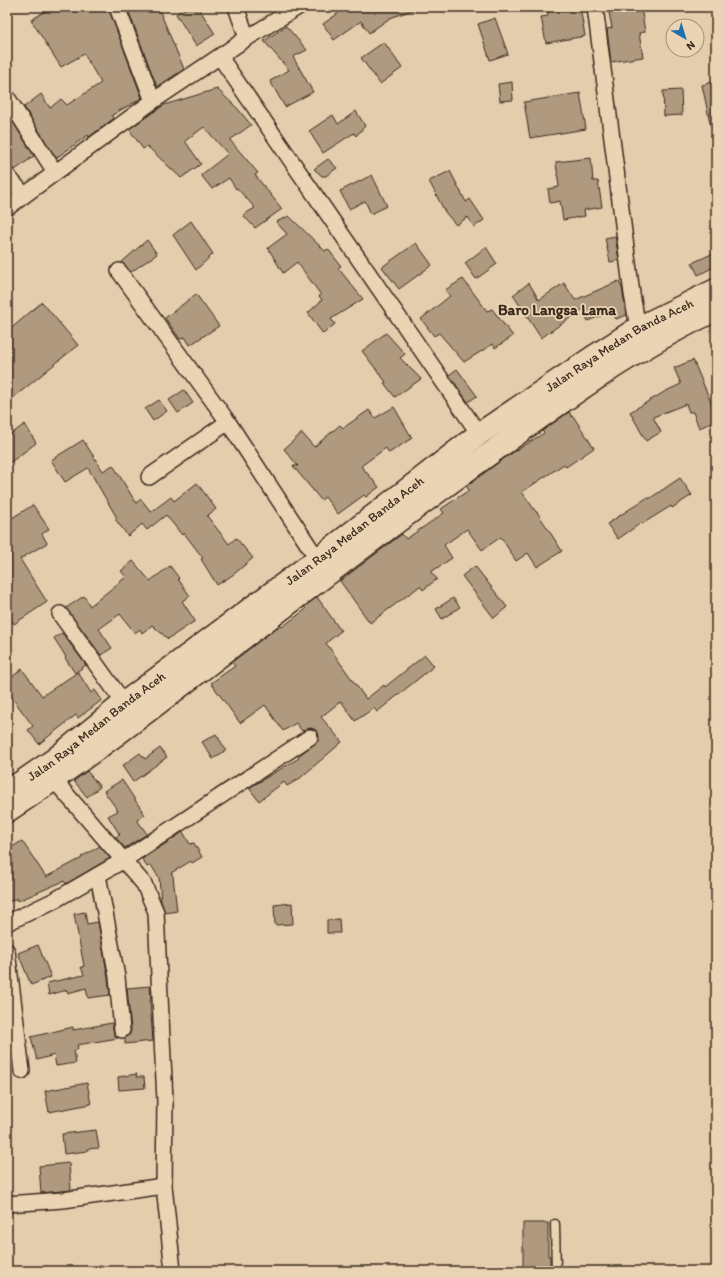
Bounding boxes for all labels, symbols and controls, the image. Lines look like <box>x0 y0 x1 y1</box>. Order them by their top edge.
north arrow <box>665 18 705 58</box>
text: N <box>684 38 698 53</box>
street label: Jalan Raya Medan Banda Aceh <box>543 295 696 395</box>
district label: Baro Langsa Lama <box>498 301 616 320</box>
street label: Jalan Raya Medan Banda Aceh <box>282 473 427 588</box>
street label: Jalan Raya Medan Banda Aceh <box>24 668 168 784</box>

